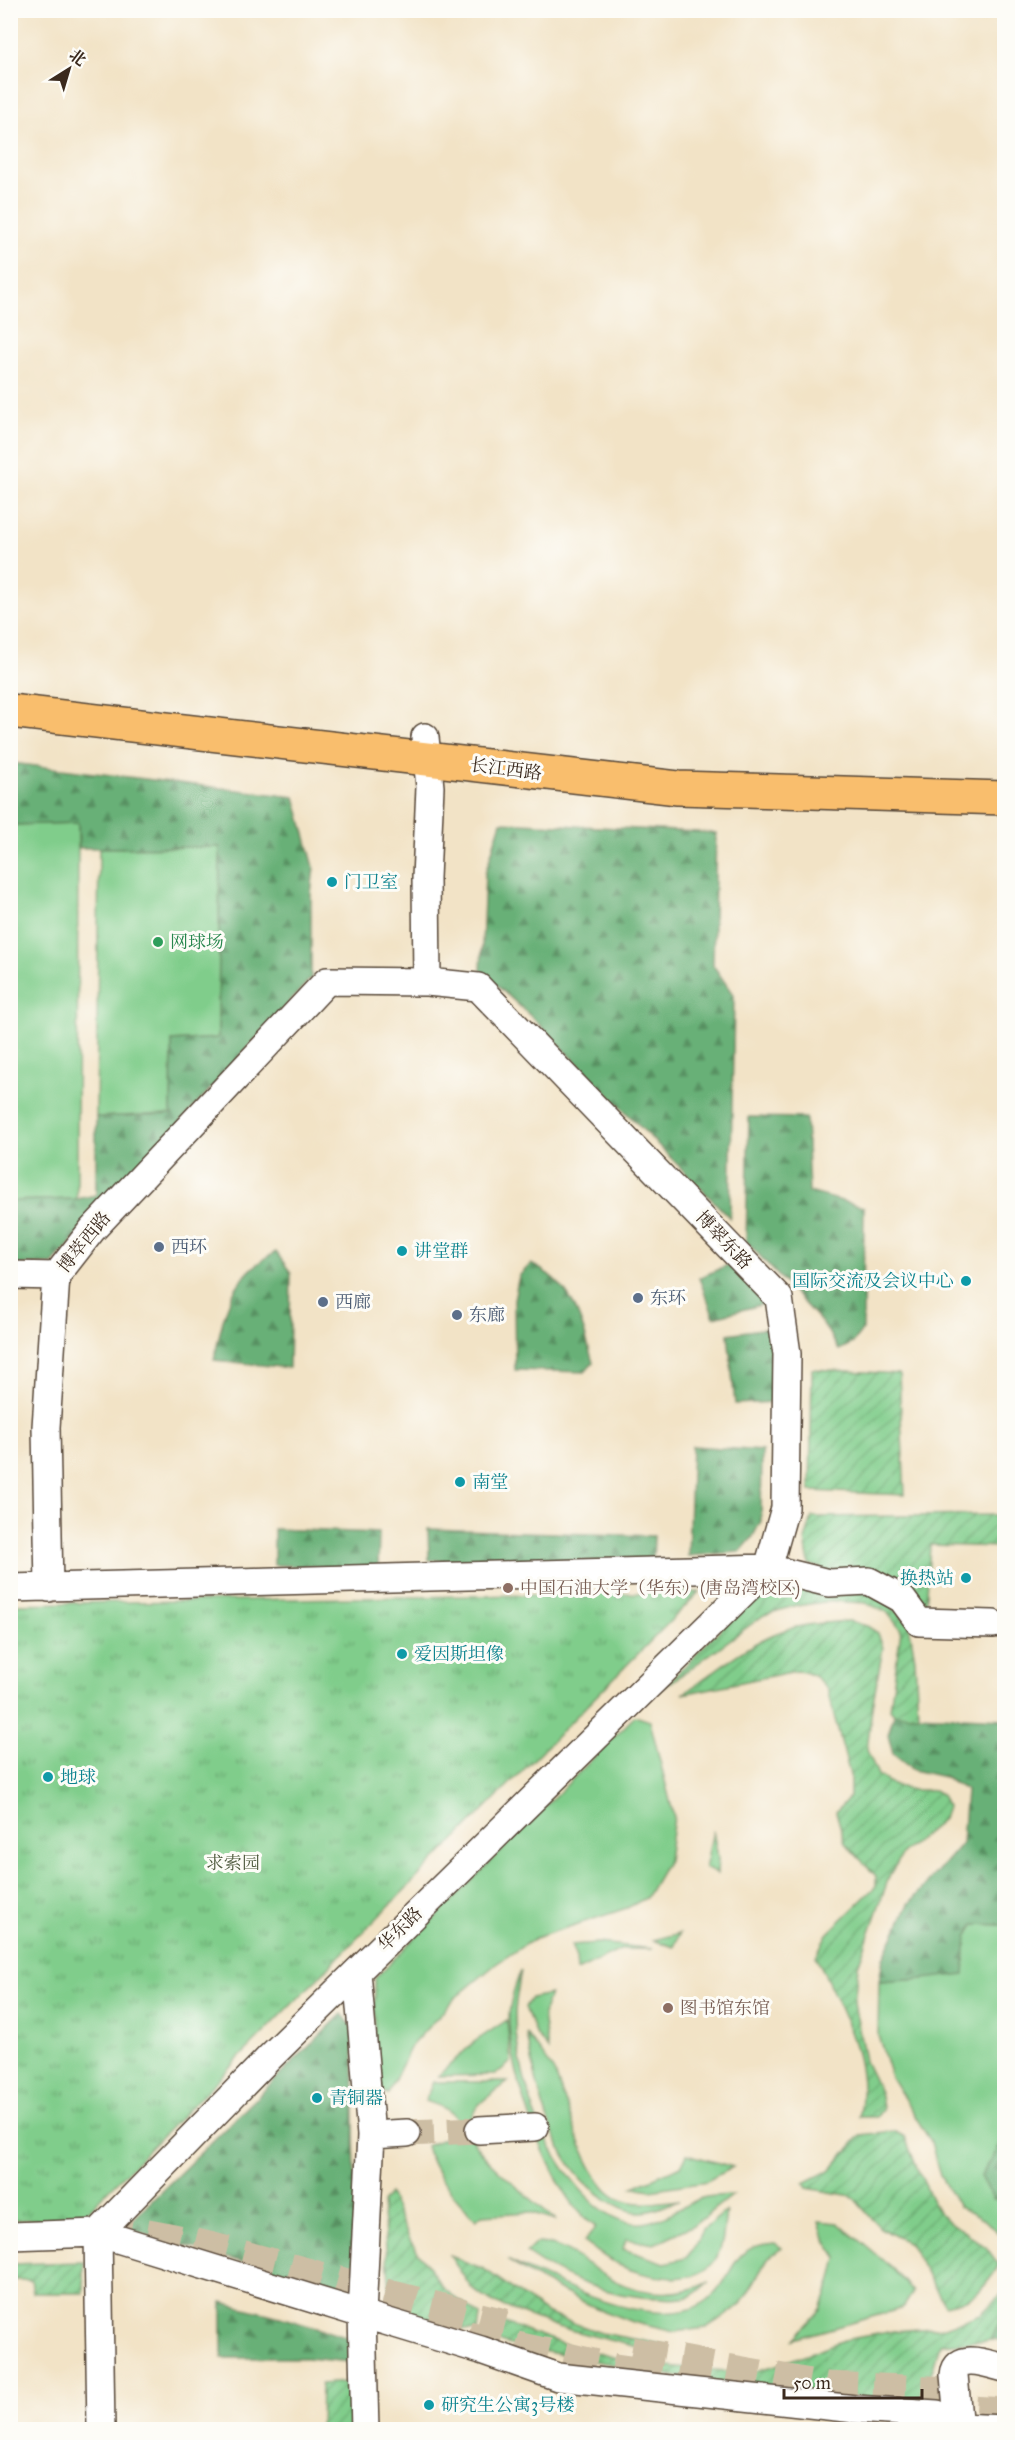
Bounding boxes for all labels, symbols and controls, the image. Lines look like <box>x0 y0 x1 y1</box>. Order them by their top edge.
north arrow <box>39 39 99 99</box>
text: 北 <box>66 45 90 70</box>
street label: 长江西路 <box>469 754 543 784</box>
place label: 门卫室 <box>344 871 398 893</box>
marker: 门卫室 <box>325 875 339 889</box>
place label: 网球场 <box>170 931 224 953</box>
marker: 网球场 <box>151 935 165 949</box>
street label: 博翠东路 <box>691 1206 757 1274</box>
street label: 博萃西路 <box>53 1207 115 1277</box>
place label: 西环 <box>171 1236 207 1258</box>
marker: 西环 <box>152 1240 166 1254</box>
place label: 讲堂群 <box>414 1240 468 1262</box>
marker: 讲堂群 <box>395 1244 409 1258</box>
place label: 国际交流及会议中心 <box>792 1270 954 1292</box>
marker: 国际交流及会议中心 <box>959 1274 973 1288</box>
place label: 东环 <box>650 1287 686 1309</box>
place label: 西廊 <box>335 1291 371 1313</box>
marker: 东环 <box>631 1291 645 1305</box>
marker: 西廊 <box>316 1295 330 1309</box>
place label: 东廊 <box>469 1304 505 1326</box>
marker: 东廊 <box>450 1308 464 1322</box>
place label: 南堂 <box>472 1471 508 1493</box>
marker: 南堂 <box>453 1475 467 1489</box>
place label: 换热站 <box>900 1567 954 1589</box>
marker: 换热站 <box>959 1571 973 1585</box>
place label: 中国石油大学（华东）(唐岛湾校区) <box>520 1577 800 1600</box>
marker: 中国石油大学（华东）(唐岛湾校区) <box>501 1581 515 1595</box>
place label: 爱因斯坦像 <box>414 1643 504 1665</box>
marker: 爱因斯坦像 <box>395 1647 409 1661</box>
place label: 地球 <box>60 1766 96 1788</box>
marker: 地球 <box>41 1770 55 1784</box>
park label: 求索园 <box>206 1852 260 1874</box>
street label: 华东路 <box>373 1902 427 1956</box>
place label: 图书馆东馆 <box>680 1997 770 2019</box>
marker: 图书馆东馆 <box>661 2001 675 2015</box>
place label: 青铜器 <box>329 2087 383 2109</box>
marker: 青铜器 <box>310 2091 324 2105</box>
scale bar <box>784 2362 922 2400</box>
text: 50 m <box>793 2372 831 2394</box>
place label: 研究生公寓3号楼 <box>441 2394 574 2416</box>
marker: 研究生公寓3号楼 <box>422 2398 436 2412</box>

